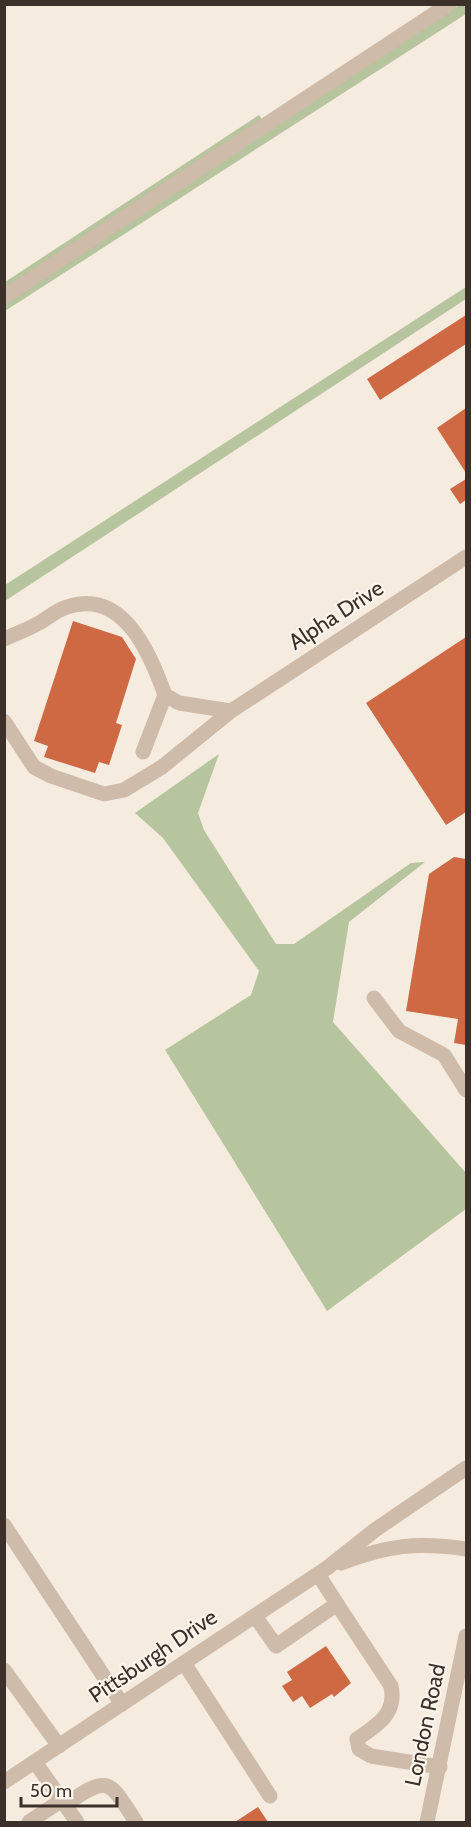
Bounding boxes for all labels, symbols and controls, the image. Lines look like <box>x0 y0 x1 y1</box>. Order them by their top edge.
street label: Alpha Drive <box>284 574 388 656</box>
street label: Pittsburgh Drive <box>84 1603 222 1709</box>
street label: London Road <box>399 1661 451 1789</box>
scale bar <box>21 1770 117 1808</box>
text: 50 m <box>30 1780 72 1802</box>

